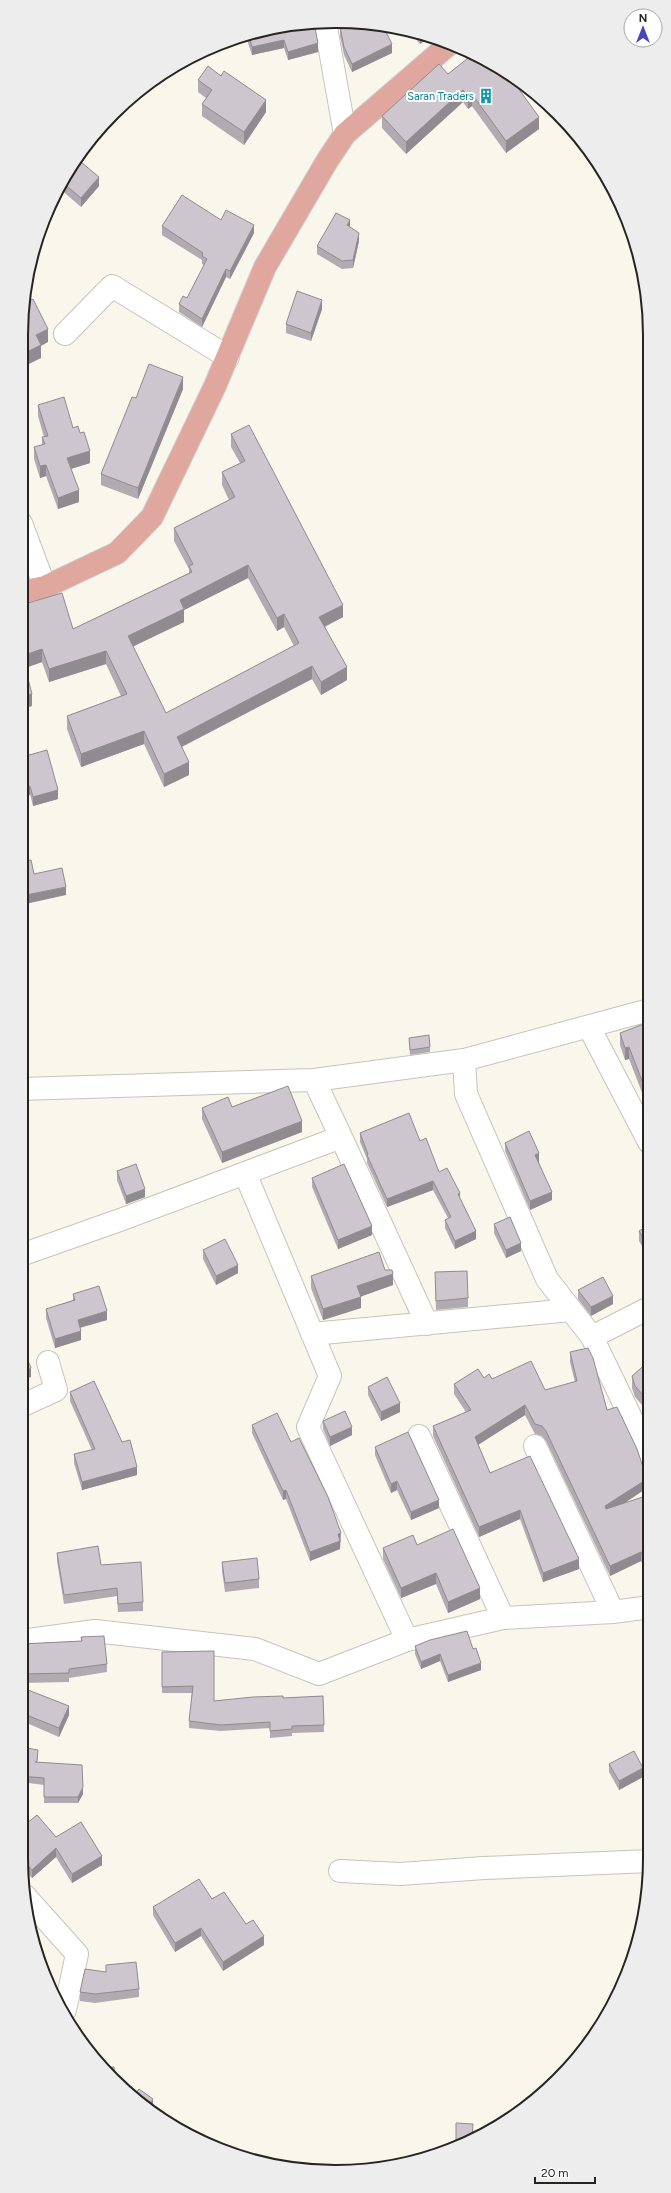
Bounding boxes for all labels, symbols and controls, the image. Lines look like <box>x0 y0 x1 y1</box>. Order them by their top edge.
north arrow <box>623 8 663 48</box>
text: N <box>639 12 647 25</box>
building icon: Saran Traders <box>477 87 495 105</box>
place label: Saran Traders <box>407 90 474 103</box>
scale bar <box>535 2159 595 2185</box>
text: 20 m <box>541 2166 569 2180</box>

